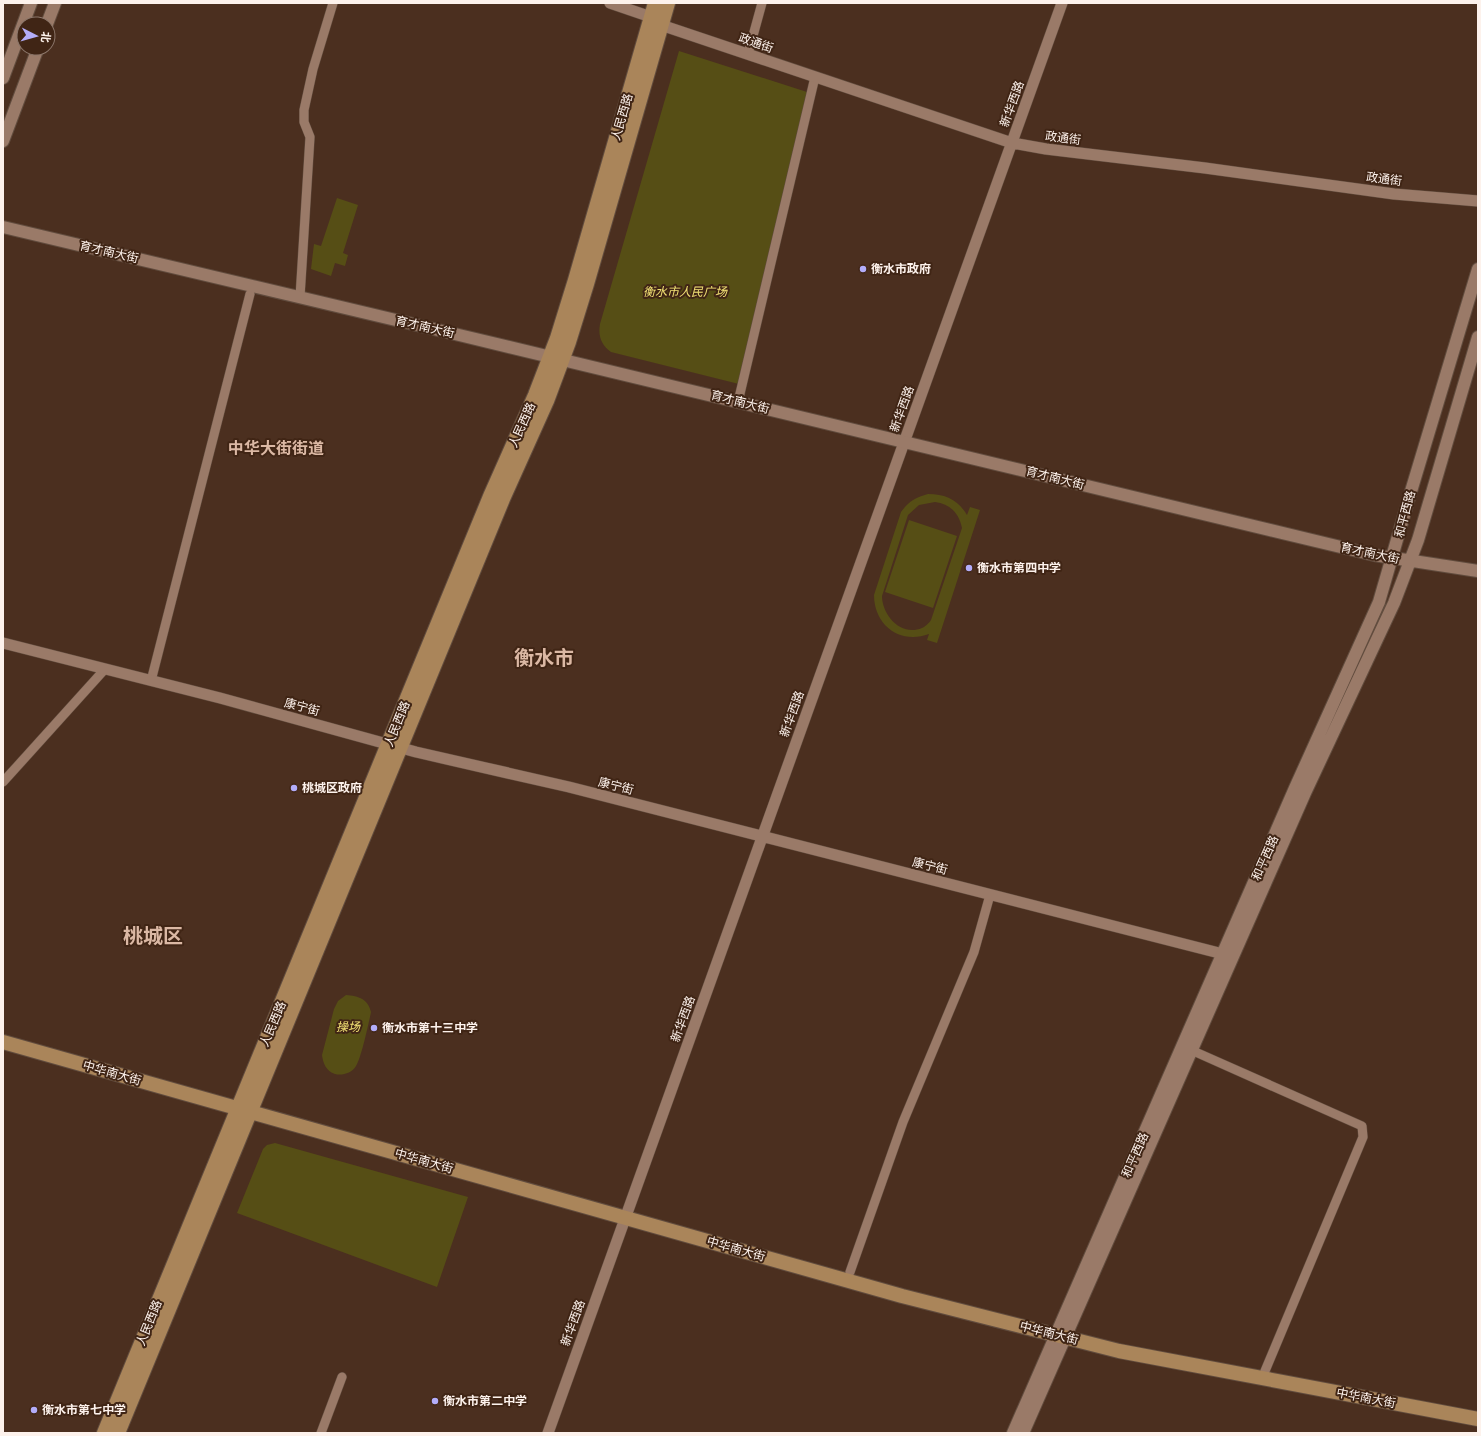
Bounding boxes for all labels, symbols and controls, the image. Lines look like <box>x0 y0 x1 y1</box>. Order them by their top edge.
north arrow <box>16 16 56 56</box>
text: 北 <box>38 31 52 43</box>
street label: 政通街 <box>737 31 775 55</box>
street label: 新华西路 <box>997 79 1027 129</box>
street label: 人民西路 <box>609 92 635 142</box>
street label: 政通街 <box>1044 129 1082 147</box>
street label: 政通街 <box>1365 170 1403 188</box>
street label: 育才南大街 <box>78 238 140 266</box>
place label: 衡水市政府 <box>871 262 931 276</box>
marker: 衡水市政府 <box>858 264 868 274</box>
park label: 衡水市人民广场 <box>643 285 728 299</box>
street label: 育才南大街 <box>394 313 456 341</box>
street label: 新华西路 <box>887 384 917 434</box>
street label: 育才南大街 <box>709 388 771 416</box>
street label: 人民西路 <box>506 400 538 450</box>
district label: 中华大街街道 <box>228 439 324 458</box>
street label: 育才南大街 <box>1024 464 1086 492</box>
street label: 和平西路 <box>1392 489 1418 539</box>
street label: 育才南大街 <box>1339 540 1401 566</box>
place label: 衡水市第四中学 <box>977 561 1061 575</box>
marker: 衡水市第四中学 <box>964 563 974 573</box>
district label: 衡水市 <box>514 646 574 670</box>
street label: 新华西路 <box>777 689 807 739</box>
street label: 康宁街 <box>283 696 321 718</box>
street label: 人民西路 <box>382 699 412 749</box>
street label: 康宁街 <box>597 775 635 797</box>
place label: 桃城区政府 <box>302 781 362 795</box>
marker: 桃城区政府 <box>289 783 299 793</box>
street label: 和平西路 <box>1249 833 1281 883</box>
street label: 康宁街 <box>911 855 949 877</box>
district label: 桃城区 <box>123 924 183 948</box>
street label: 新华西路 <box>668 994 698 1044</box>
street label: 人民西路 <box>257 999 289 1049</box>
park label: 操场 <box>336 1020 361 1034</box>
place label: 衡水市第十三中学 <box>382 1021 478 1035</box>
marker: 衡水市第十三中学 <box>369 1023 379 1033</box>
street label: 中华南大街 <box>81 1058 143 1088</box>
street label: 和平西路 <box>1119 1130 1151 1180</box>
street label: 中华南大街 <box>393 1146 455 1176</box>
street label: 中华南大街 <box>705 1234 767 1264</box>
street label: 人民西路 <box>134 1298 164 1348</box>
street label: 新华西路 <box>558 1298 588 1348</box>
street label: 中华南大街 <box>1018 1319 1080 1347</box>
street label: 中华南大街 <box>1335 1385 1397 1411</box>
place label: 衡水市第二中学 <box>443 1394 527 1408</box>
marker: 衡水市第二中学 <box>430 1396 440 1406</box>
place label: 衡水市第七中学 <box>42 1403 126 1417</box>
marker: 衡水市第七中学 <box>29 1405 39 1415</box>

